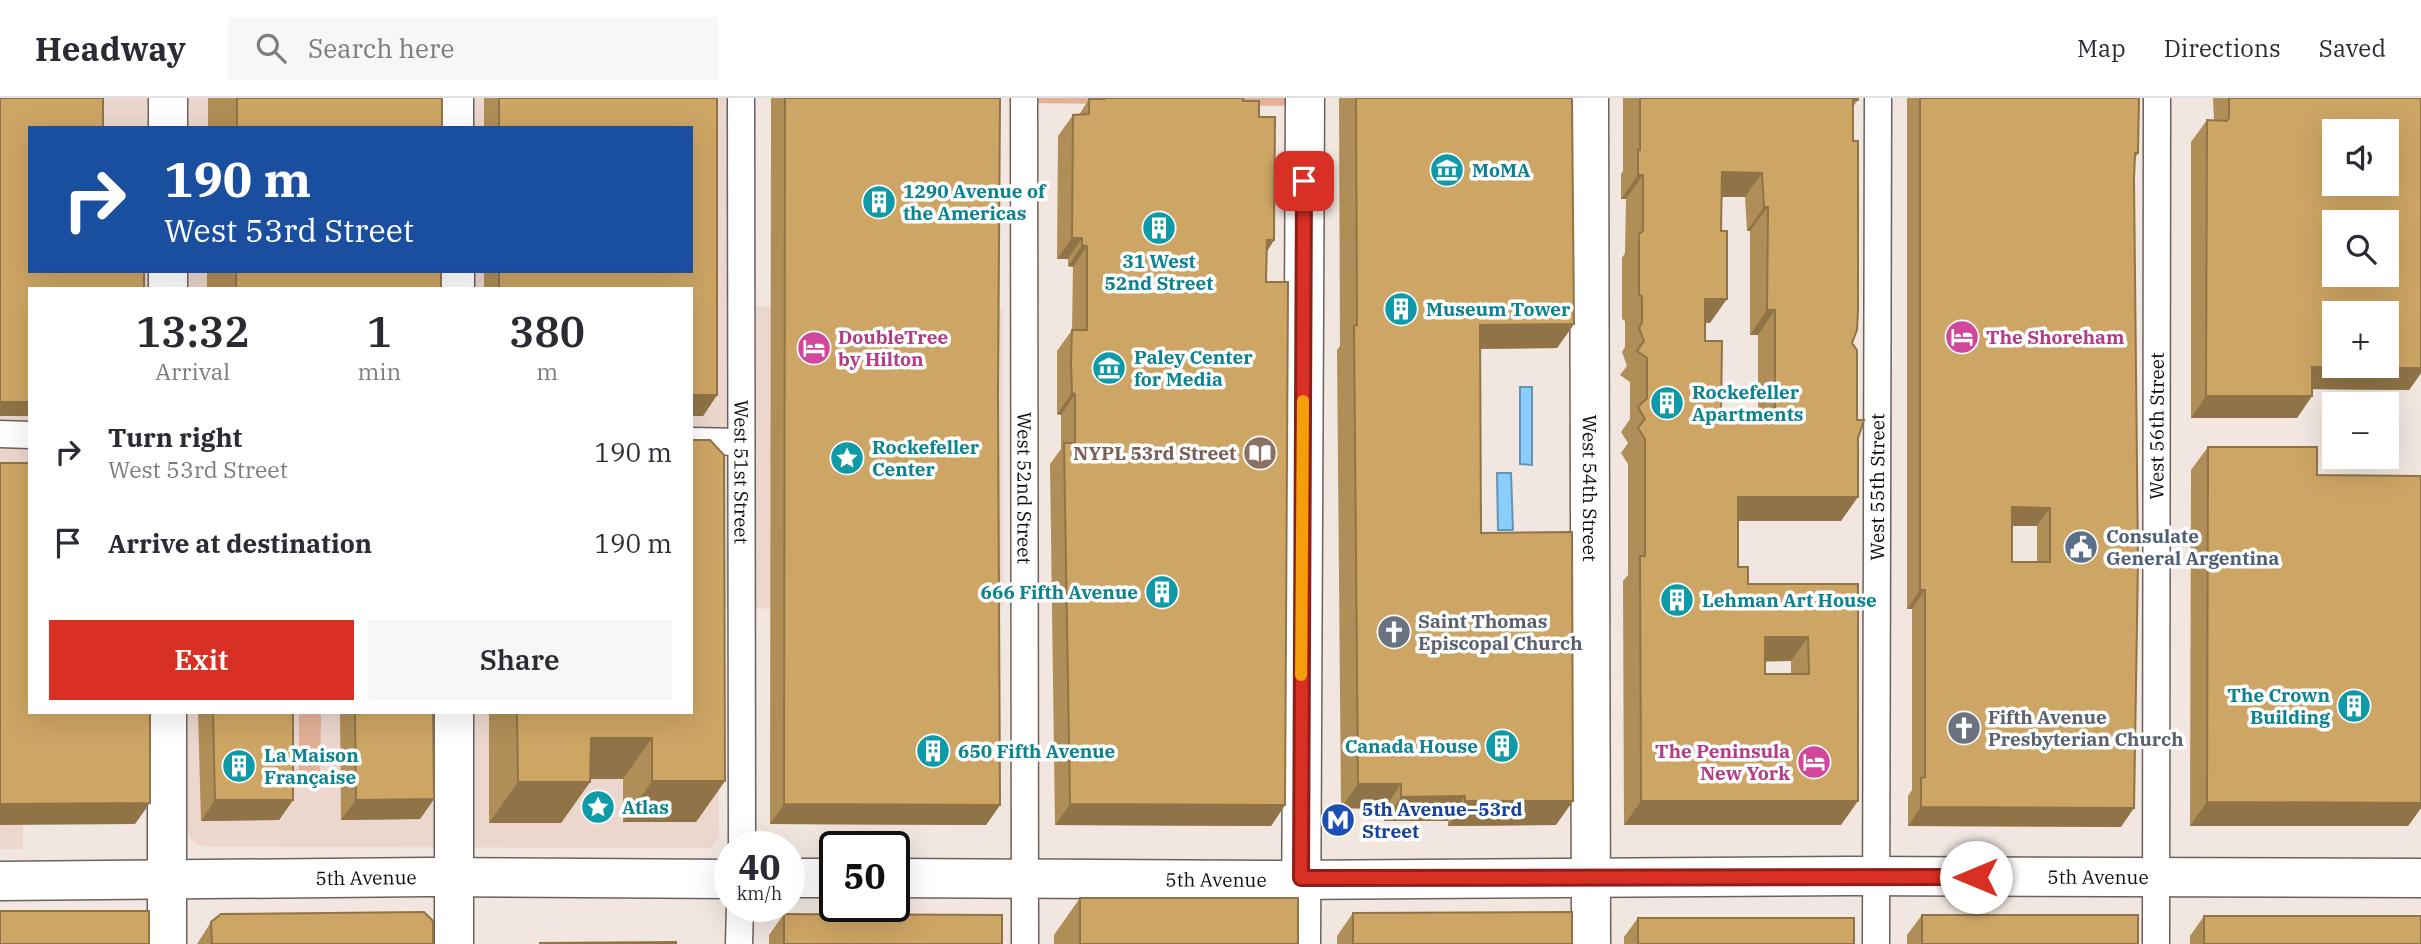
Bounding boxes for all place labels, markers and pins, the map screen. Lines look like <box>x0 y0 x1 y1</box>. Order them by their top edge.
pin <box>1274 151 1334 211</box>
museum icon: MoMA <box>1428 151 1466 189</box>
place label: MoMA <box>1472 158 1531 182</box>
place label: 1290 Avenue of the Americas <box>903 179 1047 225</box>
building icon: 1290 Avenue of the Americas <box>860 183 898 221</box>
building icon: 31 West 52nd Street <box>1140 209 1178 247</box>
place label: 31 West 52nd Street <box>1105 249 1213 295</box>
building icon: Museum Tower <box>1382 290 1420 328</box>
place label: Museum Tower <box>1426 297 1571 321</box>
hotel icon: The Shoreham <box>1943 318 1981 356</box>
place label: DoubleTree by Hilton <box>838 325 948 371</box>
place label: The Shoreham <box>1986 325 2124 349</box>
hotel icon: DoubleTree by Hilton <box>795 329 833 367</box>
place label: Paley Center for Media <box>1134 345 1253 391</box>
museum icon: Paley Center for Media <box>1090 349 1128 387</box>
place label: Rockefeller Apartments <box>1692 380 1803 426</box>
building icon: Rockefeller Apartments <box>1648 384 1686 422</box>
library icon: NYPL 53rd Street <box>1241 434 1279 472</box>
place label: Rockefeller Center <box>872 435 980 481</box>
place icon: Rockefeller Center <box>828 439 866 477</box>
place label: NYPL 53rd Street <box>1073 441 1236 465</box>
place label: Consulate General Argentina <box>2106 524 2279 570</box>
public building icon: Consulate General Argentina <box>2062 528 2100 566</box>
building icon: 666 Fifth Avenue <box>1143 573 1181 611</box>
place label: 666 Fifth Avenue <box>981 580 1138 604</box>
building icon: Lehman Art House <box>1658 581 1696 619</box>
place label: Lehman Art House <box>1702 588 1877 612</box>
place label: Saint Thomas Episcopal Church <box>1418 609 1583 655</box>
church icon: Saint Thomas Episcopal Church <box>1375 613 1413 651</box>
place label: The Crown Building <box>2227 683 2330 729</box>
building icon: The Crown Building <box>2335 687 2373 725</box>
place label: Fifth Avenue Presbyterian Church <box>1988 705 2184 751</box>
church icon: Fifth Avenue Presbyterian Church <box>1945 709 1983 747</box>
building icon: Canada House <box>1483 727 1521 765</box>
building icon: 650 Fifth Avenue <box>914 732 952 770</box>
place label: Canada House <box>1345 734 1478 758</box>
place label: 650 Fifth Avenue <box>958 739 1116 763</box>
place label: The Peninsula New York <box>1655 739 1790 785</box>
place label: La Maison Française <box>264 743 359 789</box>
hotel icon: The Peninsula New York <box>1795 743 1833 781</box>
building icon: La Maison Française <box>220 747 258 785</box>
place icon: Atlas <box>579 788 617 826</box>
place label: Atlas <box>622 795 669 819</box>
place label: 5th Avenue–53rd Street <box>1362 797 1522 843</box>
metro station icon: 5th Avenue–53rd Street <box>1319 801 1357 839</box>

